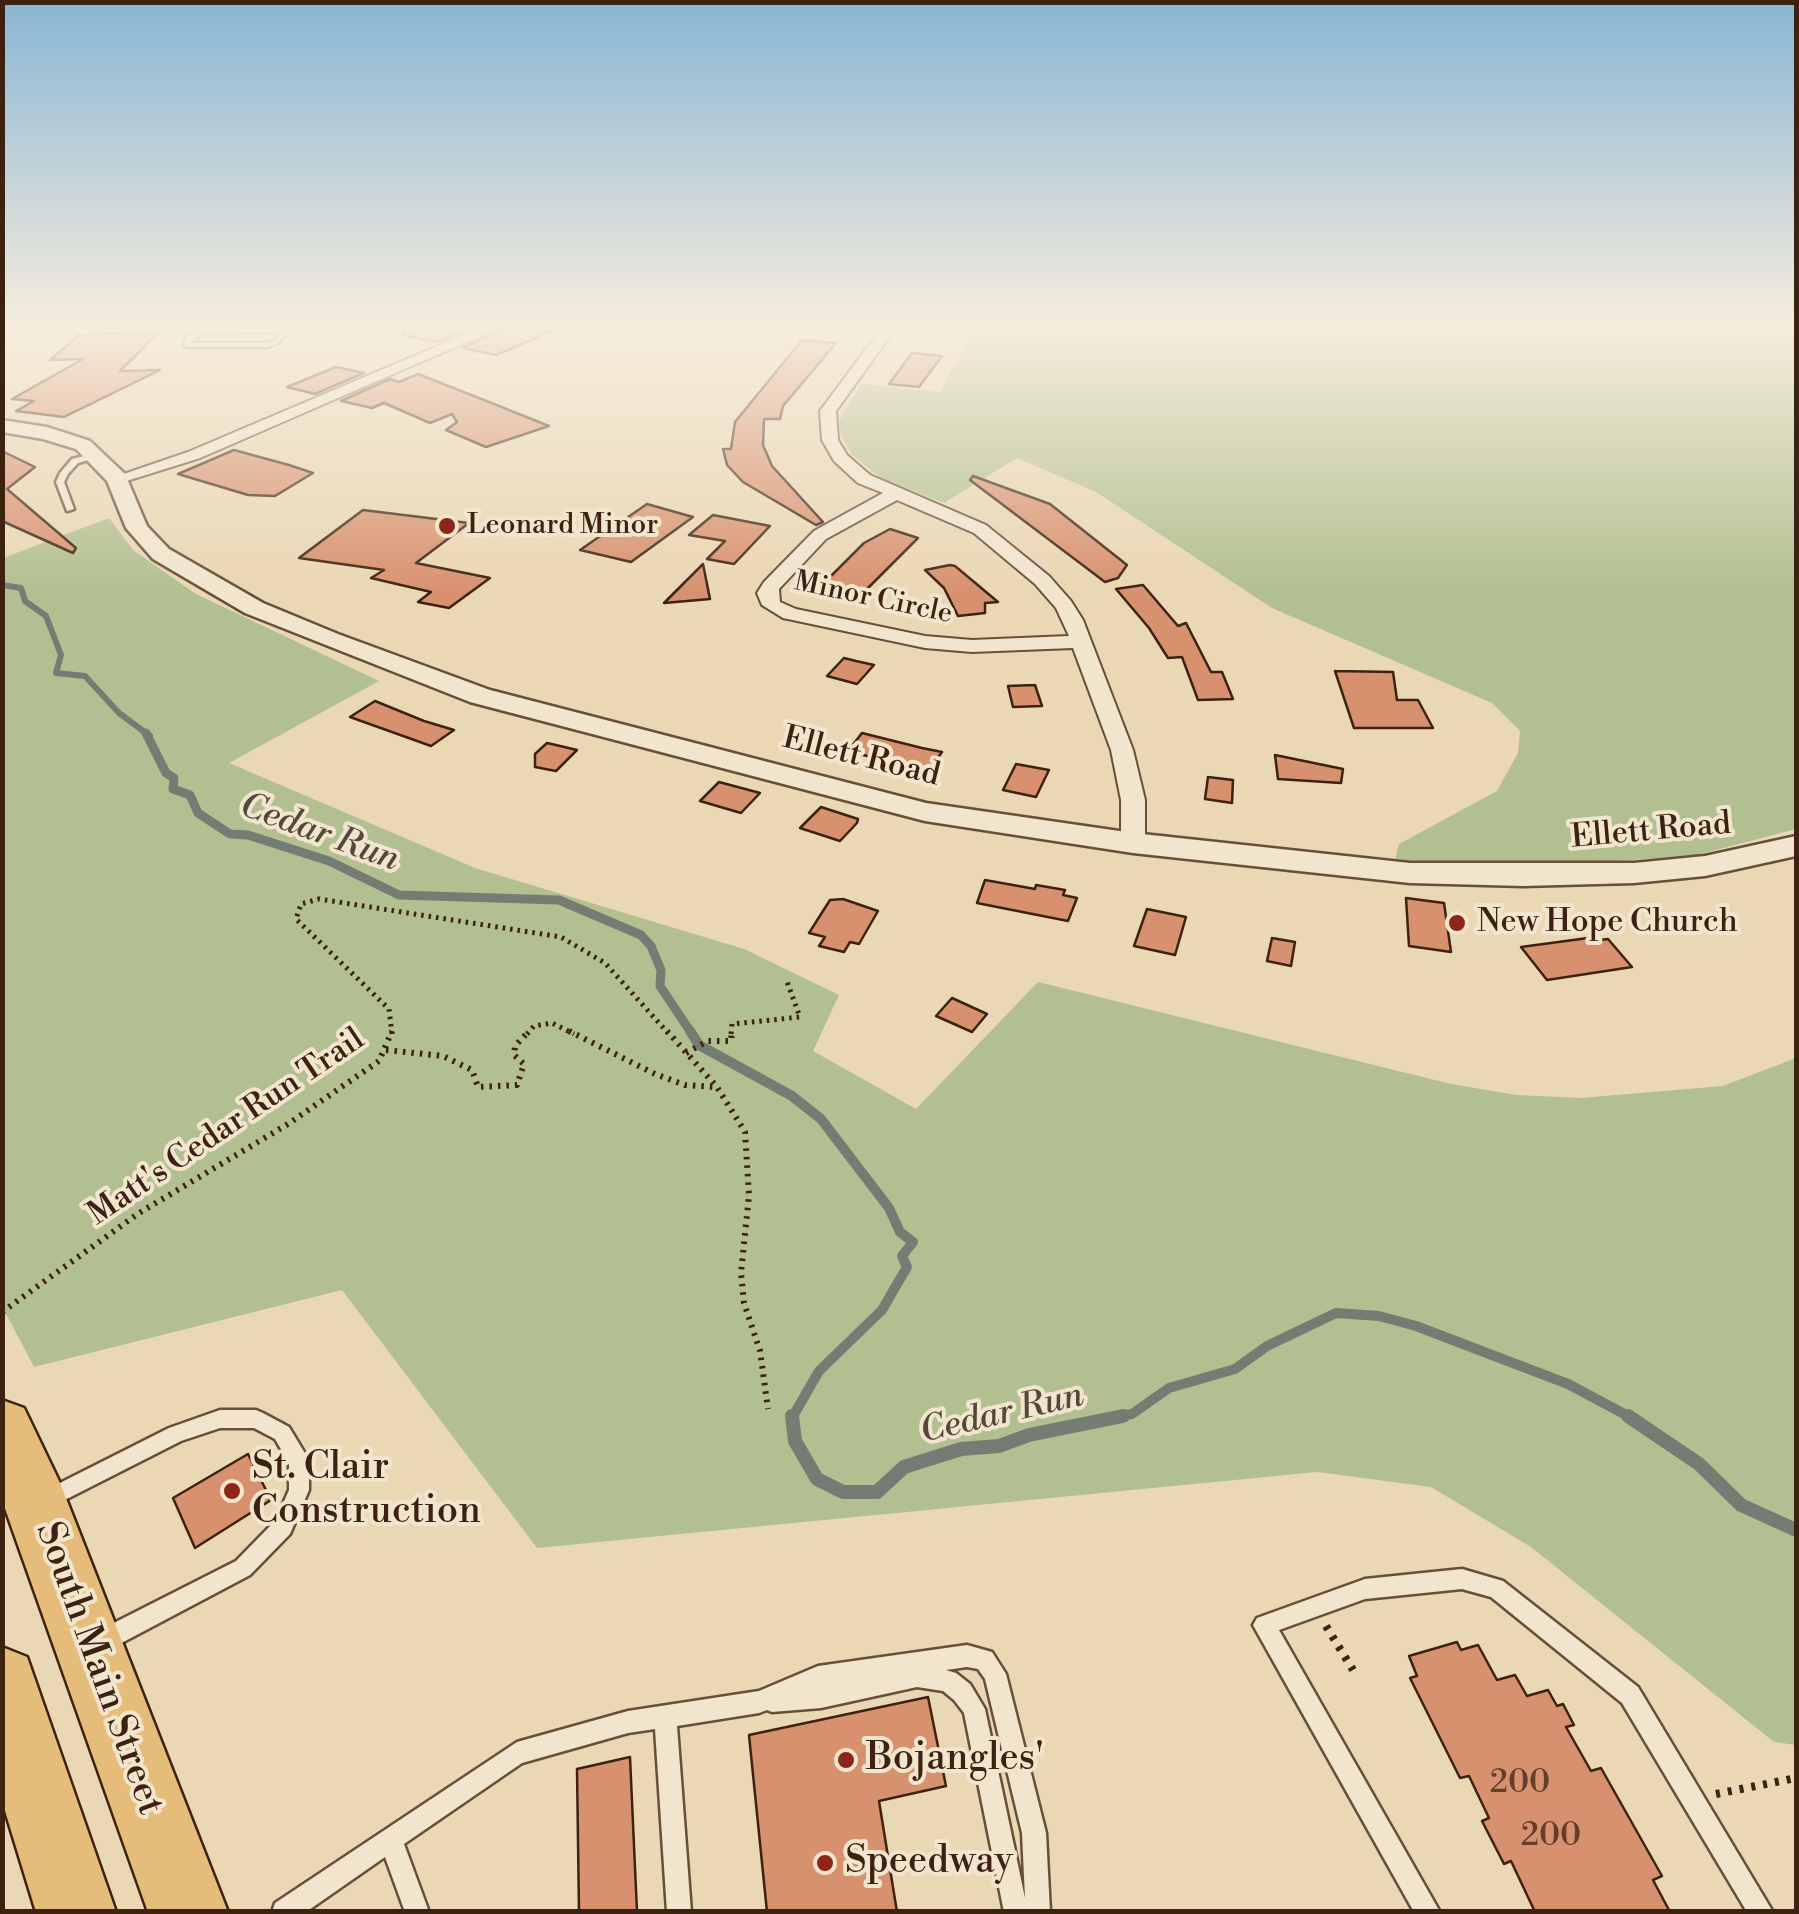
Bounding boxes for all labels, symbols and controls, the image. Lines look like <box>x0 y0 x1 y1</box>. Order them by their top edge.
place label: Leonard Minor <box>467 509 658 543</box>
marker: Leonard Minor <box>436 515 458 537</box>
street label: Minor Circle <box>791 566 955 632</box>
street label: Ellett Road <box>778 720 944 796</box>
water label: Cedar Run <box>234 786 404 882</box>
street label: Ellett Road <box>1569 806 1733 858</box>
place label: New Hope Church <box>1477 904 1738 942</box>
marker: New Hope Church <box>1446 912 1468 934</box>
street label: Matt's Cedar Run Trail <box>82 1021 372 1235</box>
water label: Cedar Run <box>916 1376 1088 1454</box>
place label: St. Clair Construction <box>252 1446 481 1536</box>
marker: St. Clair Construction <box>221 1480 243 1502</box>
street label: South Main Street <box>24 1516 172 1822</box>
place label: Bojangles' <box>866 1737 1044 1783</box>
marker: Bojangles' <box>835 1749 857 1771</box>
house number: 200 <box>1490 1765 1550 1803</box>
house number: 200 <box>1521 1818 1581 1856</box>
place label: Speedway <box>845 1840 1013 1886</box>
marker: Speedway <box>814 1852 836 1874</box>

